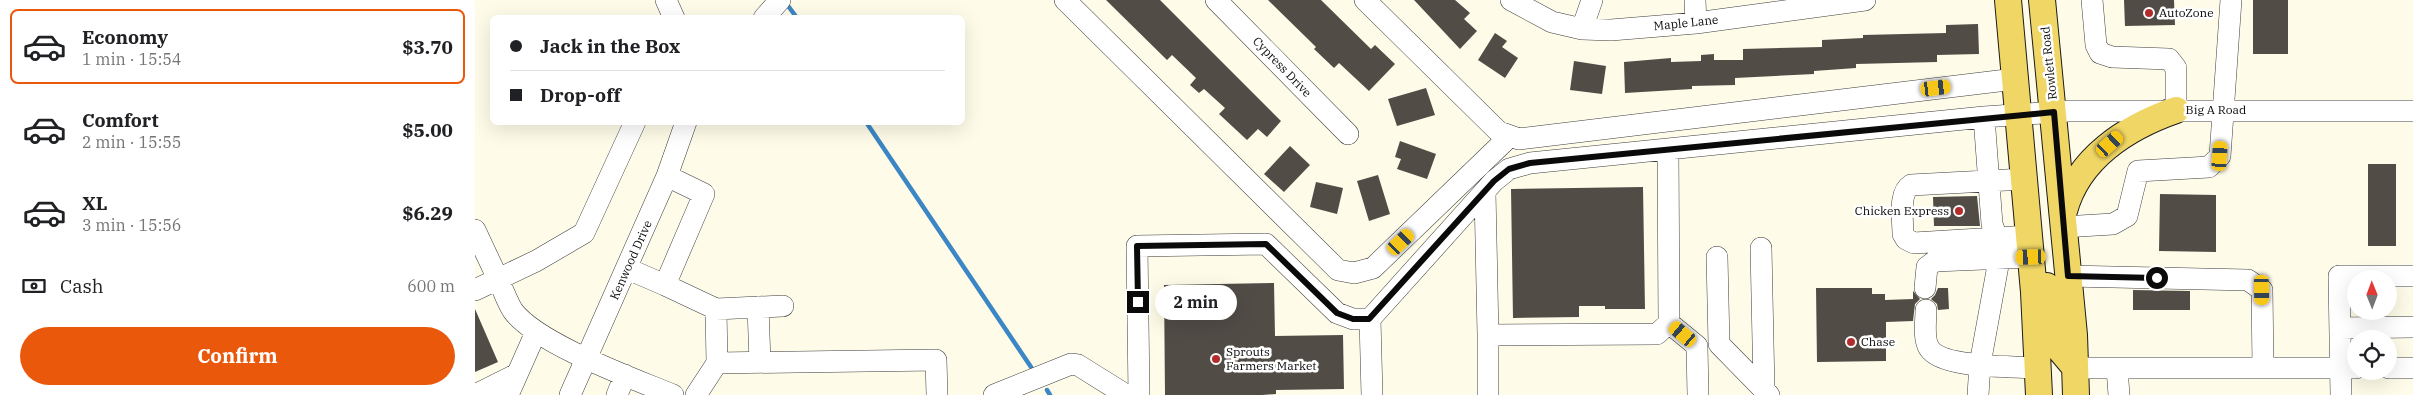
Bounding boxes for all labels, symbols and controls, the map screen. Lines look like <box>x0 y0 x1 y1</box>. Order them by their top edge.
place label: AutoZone <box>2159 5 2214 20</box>
marker: AutoZone <box>2143 7 2155 19</box>
street label: Maple Lane <box>1653 12 1719 33</box>
icon: car <box>22 24 67 69</box>
text: Economy <box>82 25 168 49</box>
street label: Rowlett Road <box>2037 26 2060 100</box>
street label: Cypress Drive <box>1250 33 1315 100</box>
text: Jack in the Box <box>540 34 680 58</box>
text: $3.70 <box>402 35 453 59</box>
text: 1 min · 15:54 <box>82 49 181 69</box>
car <box>1920 79 1951 97</box>
text: Drop-off <box>540 83 621 107</box>
street label: Big A Road <box>2186 102 2246 117</box>
icon: car <box>22 107 67 152</box>
text: Comfort <box>82 108 159 132</box>
text: $5.00 <box>402 118 453 142</box>
car <box>2093 128 2126 160</box>
text: 2 min · 15:55 <box>82 132 181 152</box>
car <box>2211 141 2228 171</box>
icon: car <box>22 190 67 235</box>
text: XL <box>82 191 108 215</box>
text: $6.29 <box>402 201 453 225</box>
place label: Chicken Express <box>1855 203 1949 218</box>
marker: Chicken Express <box>1953 205 1965 217</box>
text: 3 min · 15:56 <box>82 215 181 235</box>
street label: Kenwood Drive <box>606 218 655 302</box>
car <box>1385 226 1417 258</box>
car <box>2015 249 2046 265</box>
route start <box>2146 267 2168 289</box>
north arrow <box>2347 270 2397 320</box>
map controls <box>2347 270 2397 380</box>
icon: cash <box>20 272 48 300</box>
text: Cash <box>60 274 104 298</box>
car <box>2254 275 2269 305</box>
text: 600 m <box>407 276 455 296</box>
callout: 2 min <box>1155 284 1238 320</box>
route end <box>1127 291 1149 313</box>
text: 2 min <box>1174 292 1218 312</box>
car <box>1666 319 1699 349</box>
button: Confirm <box>20 327 455 385</box>
button: locate <box>2347 330 2397 380</box>
place label: Chase <box>1861 334 1895 349</box>
marker: Chase <box>1845 336 1857 348</box>
place label: Sprouts Farmers Market <box>1226 344 1317 373</box>
marker: Sprouts Farmers Market <box>1210 353 1222 365</box>

